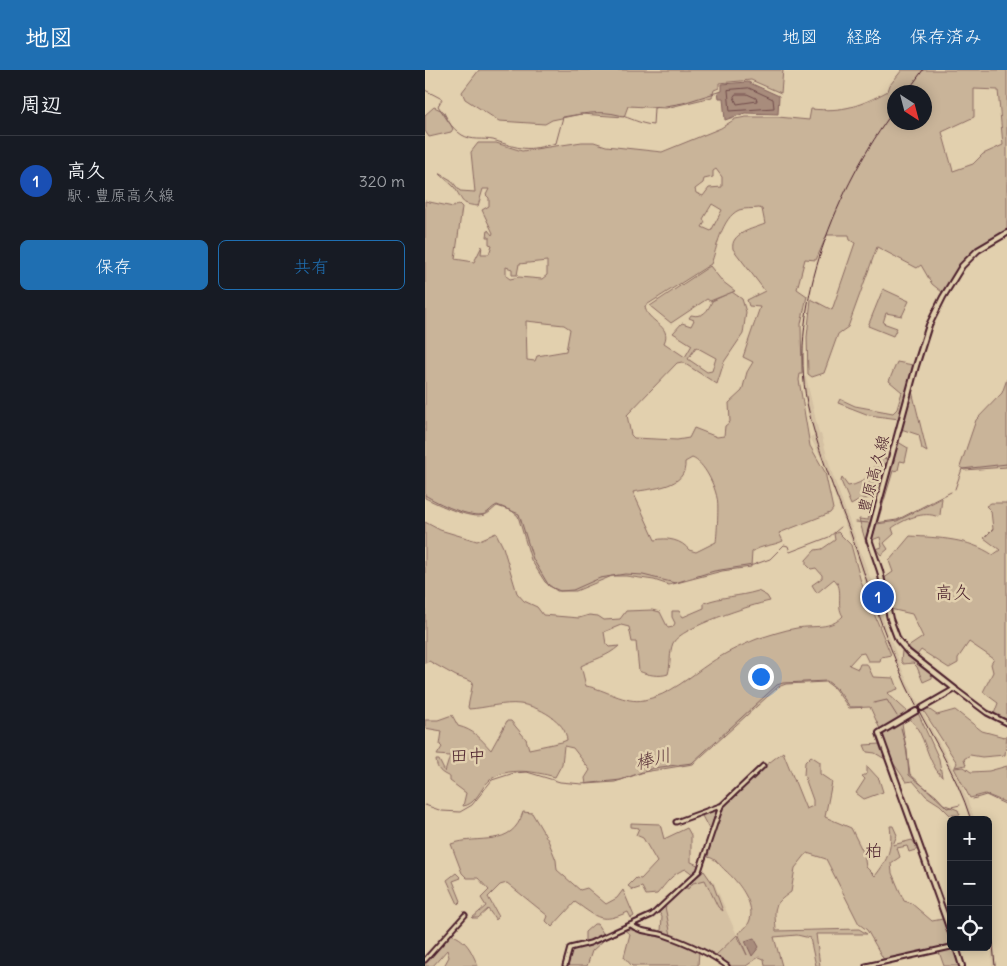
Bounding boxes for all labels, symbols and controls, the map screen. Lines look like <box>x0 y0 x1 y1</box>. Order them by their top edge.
text: 地図 <box>25 22 73 52</box>
text: 地図 <box>782 25 818 48</box>
text: 経路 <box>846 25 882 48</box>
text: 保存済み <box>910 25 982 48</box>
north arrow <box>887 85 932 130</box>
text: 周辺 <box>20 91 62 118</box>
text: 高久 <box>67 158 105 182</box>
text: 1 <box>33 171 39 191</box>
text: 320 m <box>359 171 405 191</box>
text: 駅 · 豊原高久線 <box>67 185 174 205</box>
button: 保存 <box>20 240 208 290</box>
button: 共有 <box>218 240 405 290</box>
street label: 豊原高久線 <box>853 433 893 515</box>
pin: 1 <box>862 578 894 616</box>
district label: 高久 <box>935 581 971 604</box>
your location <box>748 664 774 690</box>
water label: 棒川 <box>633 743 673 774</box>
district label: 田中 <box>450 744 486 767</box>
map controls <box>947 816 992 951</box>
button: + <box>947 816 992 861</box>
district label: 柏 <box>865 839 883 862</box>
button: − <box>947 861 992 906</box>
button: locate <box>947 906 992 951</box>

